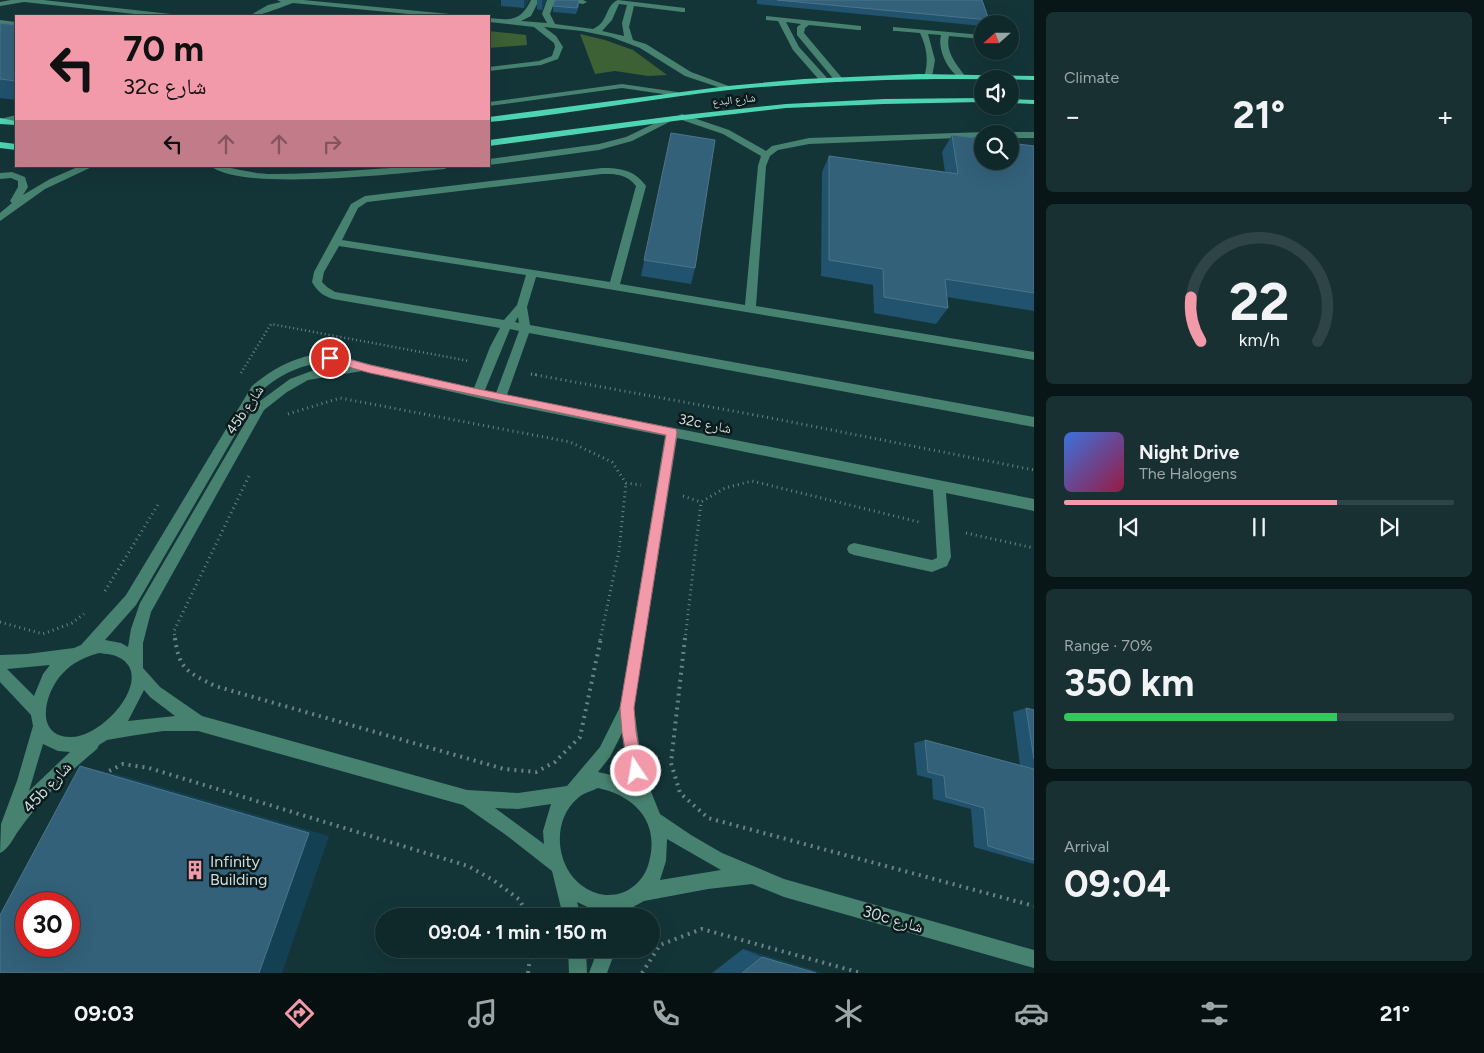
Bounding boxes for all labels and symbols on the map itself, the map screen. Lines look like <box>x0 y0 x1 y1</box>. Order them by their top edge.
north arrow <box>974 15 1019 60</box>
street label: شارع البدع <box>712 91 756 109</box>
pin <box>309 337 351 379</box>
street label: 45b شارع <box>223 382 268 438</box>
street label: 32c شارع <box>677 411 733 438</box>
position arrow <box>609 744 661 796</box>
street label: 45b شارع <box>19 758 76 817</box>
place label: Infinity Building <box>210 852 267 889</box>
building icon: Infinity Building <box>184 859 206 881</box>
speed limit sign: 30 <box>15 892 80 957</box>
street label: 30c شارع <box>860 901 925 938</box>

